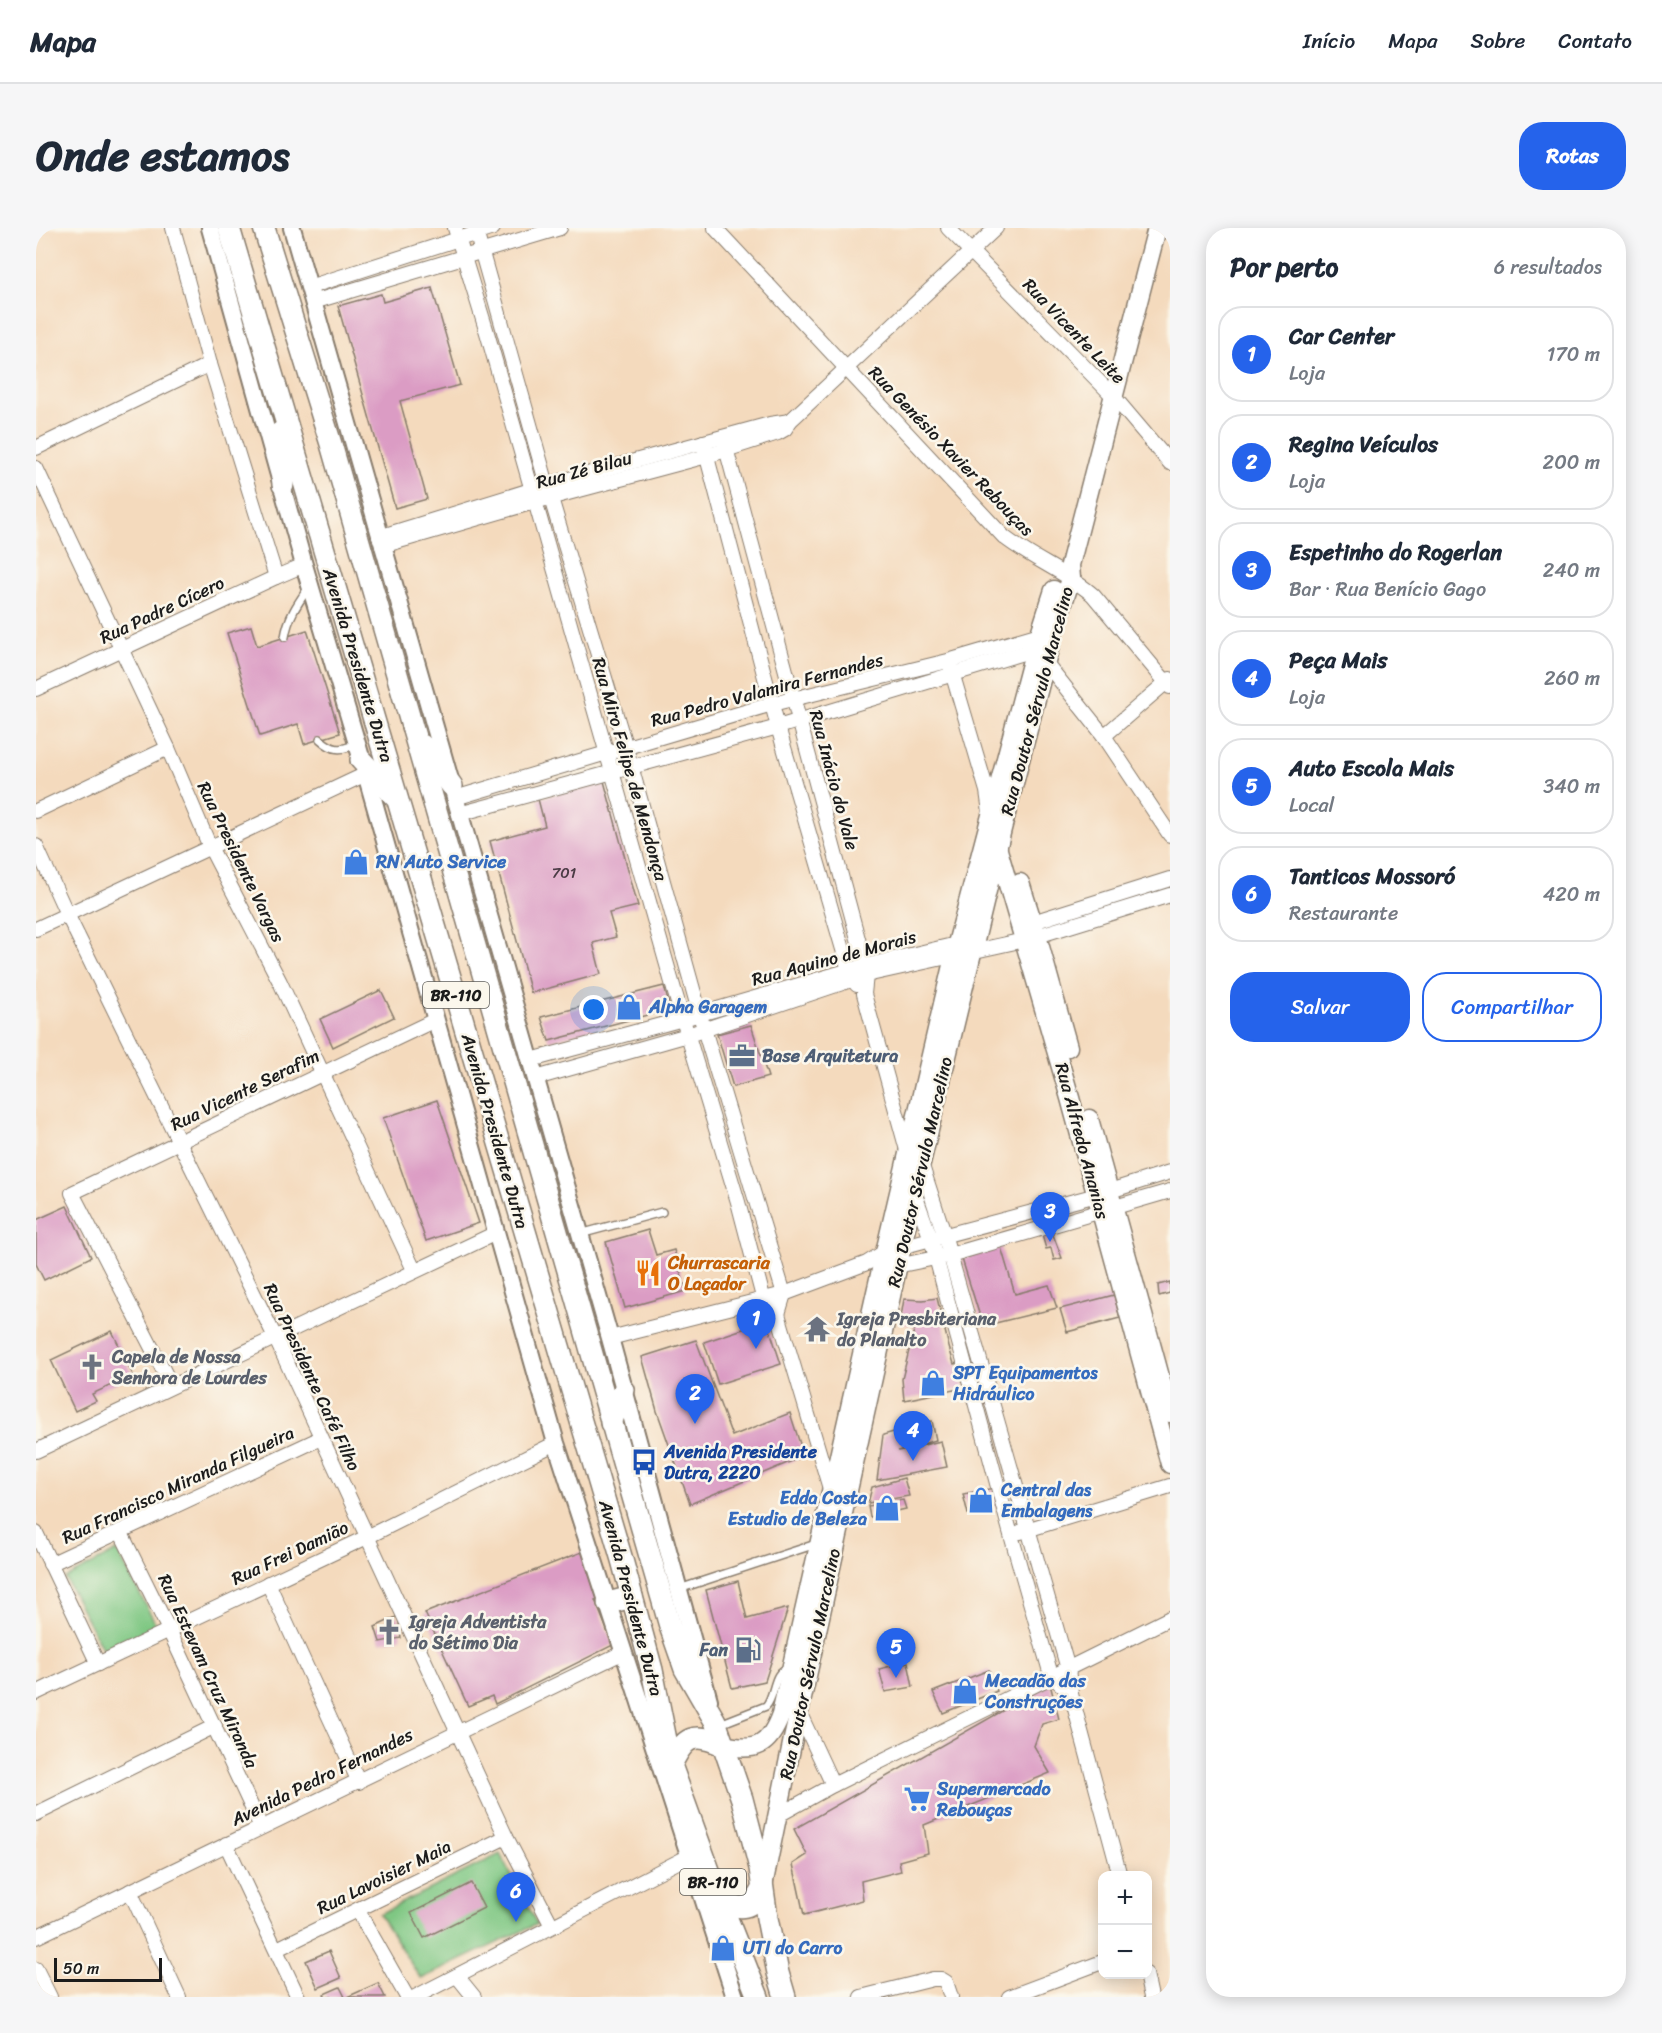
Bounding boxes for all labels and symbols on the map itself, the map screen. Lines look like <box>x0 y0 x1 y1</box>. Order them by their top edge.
street label: Rua Vicente Leite <box>1015 270 1133 392</box>
street label: Rua Genésio Xavier Rebouças <box>860 358 1042 544</box>
street label: Rua Zé Bilau <box>533 442 636 498</box>
street label: Avenida Presidente Dutra <box>313 563 403 766</box>
street label: Rua Padre Cícero <box>94 567 230 653</box>
street label: Rua Doutor Sérvulo Marcelino <box>991 583 1083 819</box>
street label: Rua Pedro Valamira Fernandes <box>647 643 887 736</box>
street label: Rua Miro Felipe de Mendonça <box>583 653 678 885</box>
street label: Rua Inácio do Vale <box>800 706 868 854</box>
street label: Rua Presidente Vargas <box>188 776 294 949</box>
place label: RN Auto Service <box>375 846 507 878</box>
shop icon: RN Auto Service <box>341 847 371 877</box>
house number: 701 <box>552 860 576 886</box>
street label: Rua Aquino de Morais <box>748 920 921 995</box>
road number: BR-110 <box>423 982 489 1008</box>
place label: Alpha Garagem <box>648 991 768 1023</box>
shop icon: Alpha Garagem <box>614 992 644 1022</box>
your location <box>579 995 608 1024</box>
street label: Avenida Presidente Dutra <box>452 1029 538 1232</box>
street label: Rua Vicente Serafim <box>165 1040 325 1140</box>
place label: Base Arquitetura <box>762 1040 898 1072</box>
office icon: Base Arquitetura <box>727 1041 757 1071</box>
street label: Rua Doutor Sérvulo Marcelino <box>878 1053 962 1290</box>
street label: Rua Alfredo Ananias <box>1046 1059 1118 1224</box>
pin: 3 <box>1030 1192 1070 1242</box>
place label: Churrascaria O Laçador <box>667 1247 771 1300</box>
restaurant icon: Churrascaria O Laçador <box>633 1258 663 1288</box>
street label: Rua Presidente Café Filho <box>254 1278 370 1476</box>
pin: 1 <box>736 1300 776 1349</box>
place label: Igreja Presbiteriana do Planalto <box>836 1303 997 1356</box>
temple icon: Igreja Presbiteriana do Planalto <box>802 1314 832 1344</box>
place label: Capela de Nossa Senhora de Lourdes <box>111 1341 268 1394</box>
church icon: Capela de Nossa Senhora de Lourdes <box>77 1352 107 1382</box>
place label: SPT Equipamentos Hidráulico <box>952 1357 1098 1410</box>
shop icon: SPT Equipamentos Hidráulico <box>918 1368 948 1398</box>
pin: 2 <box>676 1374 714 1424</box>
pin: 4 <box>894 1412 932 1461</box>
street label: Rua Francisco Miranda Filgueira <box>56 1417 300 1553</box>
place label: Avenida Presidente Dutra, 2220 <box>663 1436 818 1489</box>
bus stop icon: Avenida Presidente Dutra, 2220 <box>629 1447 659 1477</box>
place label: Central das Embalagens <box>1000 1474 1093 1527</box>
place label: Edda Costa Estudio de Beleza <box>728 1482 868 1535</box>
shop icon: Central das Embalagens <box>966 1485 996 1515</box>
shop icon: Edda Costa Estudio de Beleza <box>872 1493 902 1523</box>
street label: Avenida Presidente Dutra <box>589 1495 673 1700</box>
street label: Rua Frei Damião <box>226 1512 354 1594</box>
street label: Rua Doutor Sérvulo Marcelino <box>770 1545 850 1783</box>
street label: Rua Estevam Cruz Miranda <box>149 1568 268 1774</box>
place label: Igreja Adventista do Sétimo Dia <box>408 1606 547 1659</box>
church icon: Igreja Adventista do Sétimo Dia <box>374 1617 404 1647</box>
pin: 5 <box>876 1628 916 1678</box>
place label: Fan <box>698 1634 728 1666</box>
fuel station icon: Fan <box>733 1635 763 1665</box>
place label: Mecadão das Construções <box>984 1665 1087 1718</box>
shop icon: Mecadão das Construções <box>950 1676 980 1706</box>
street label: Avenida Pedro Fernandes <box>224 1719 419 1836</box>
place label: Supermercado Rebouças <box>936 1773 1051 1826</box>
supermarket icon: Supermercado Rebouças <box>902 1784 932 1814</box>
street label: Rua Lavoisier Maia <box>311 1831 457 1923</box>
road number: BR-110 <box>680 1869 746 1895</box>
pin: 6 <box>496 1872 536 1922</box>
place label: UTI do Carro <box>743 1932 842 1964</box>
shop icon: UTI do Carro <box>708 1933 738 1963</box>
scale bar <box>54 1955 162 1982</box>

